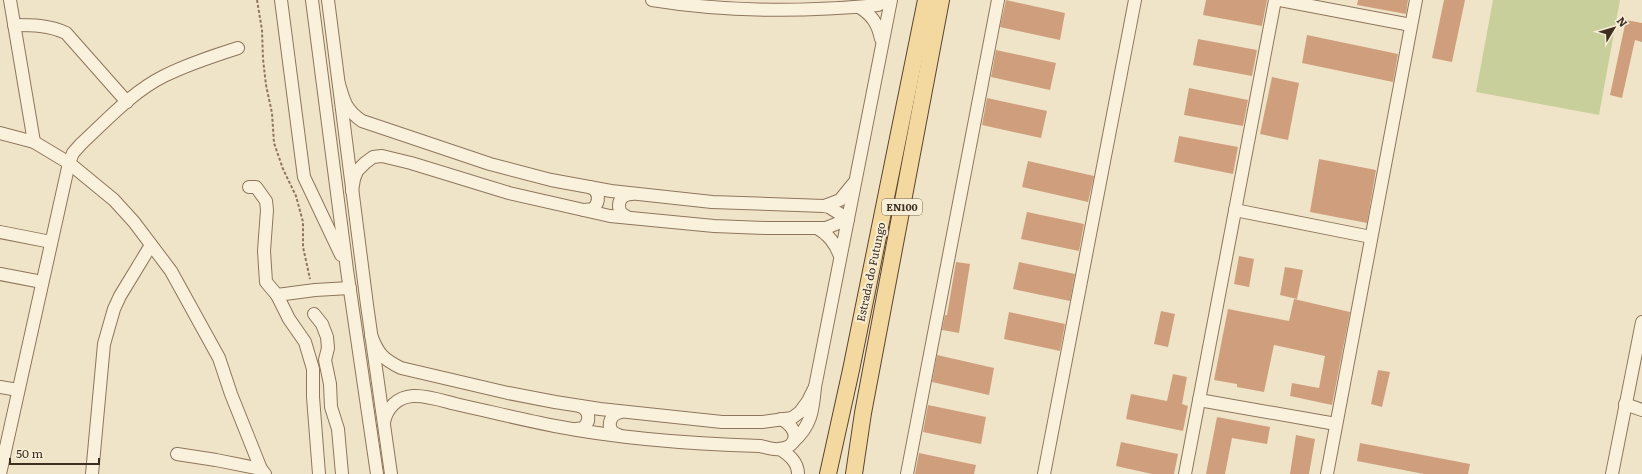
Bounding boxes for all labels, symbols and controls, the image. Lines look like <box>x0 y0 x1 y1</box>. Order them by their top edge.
north arrow <box>1594 8 1634 48</box>
text: N <box>1614 13 1632 30</box>
road number: EN100 <box>882 199 922 215</box>
street label: Estrada do Futungo <box>852 221 888 323</box>
scale bar <box>10 440 99 466</box>
text: 50 m <box>16 444 43 462</box>

